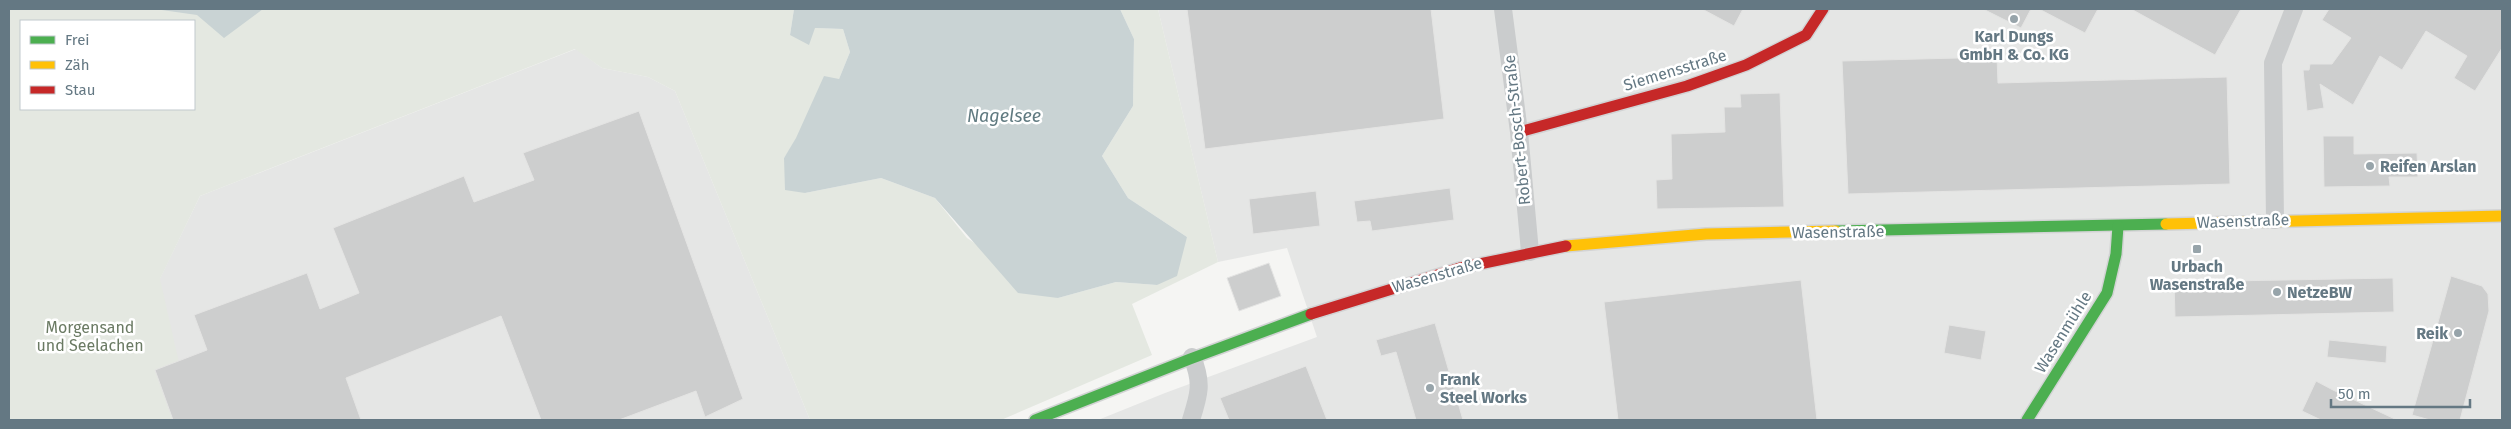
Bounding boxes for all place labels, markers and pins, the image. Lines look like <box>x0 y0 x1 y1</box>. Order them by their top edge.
marker: Karl Dungs GmbH & Co. KG <box>2008 13 2020 25</box>
place label: Karl Dungs GmbH & Co. KG <box>1959 27 2069 64</box>
place label: Reifen Arslan <box>2380 157 2476 176</box>
marker: Reifen Arslan <box>2364 160 2376 172</box>
marker: Urbach Wasenstraße <box>2191 243 2203 255</box>
place label: Urbach Wasenstraße <box>2150 257 2244 294</box>
place label: NetzeBW <box>2287 283 2352 302</box>
marker: NetzeBW <box>2271 286 2283 298</box>
place label: Reik <box>2416 324 2448 343</box>
marker: Reik <box>2452 327 2464 339</box>
place label: Frank Steel Works <box>1440 370 1527 407</box>
marker: Frank Steel Works <box>1424 382 1436 394</box>

